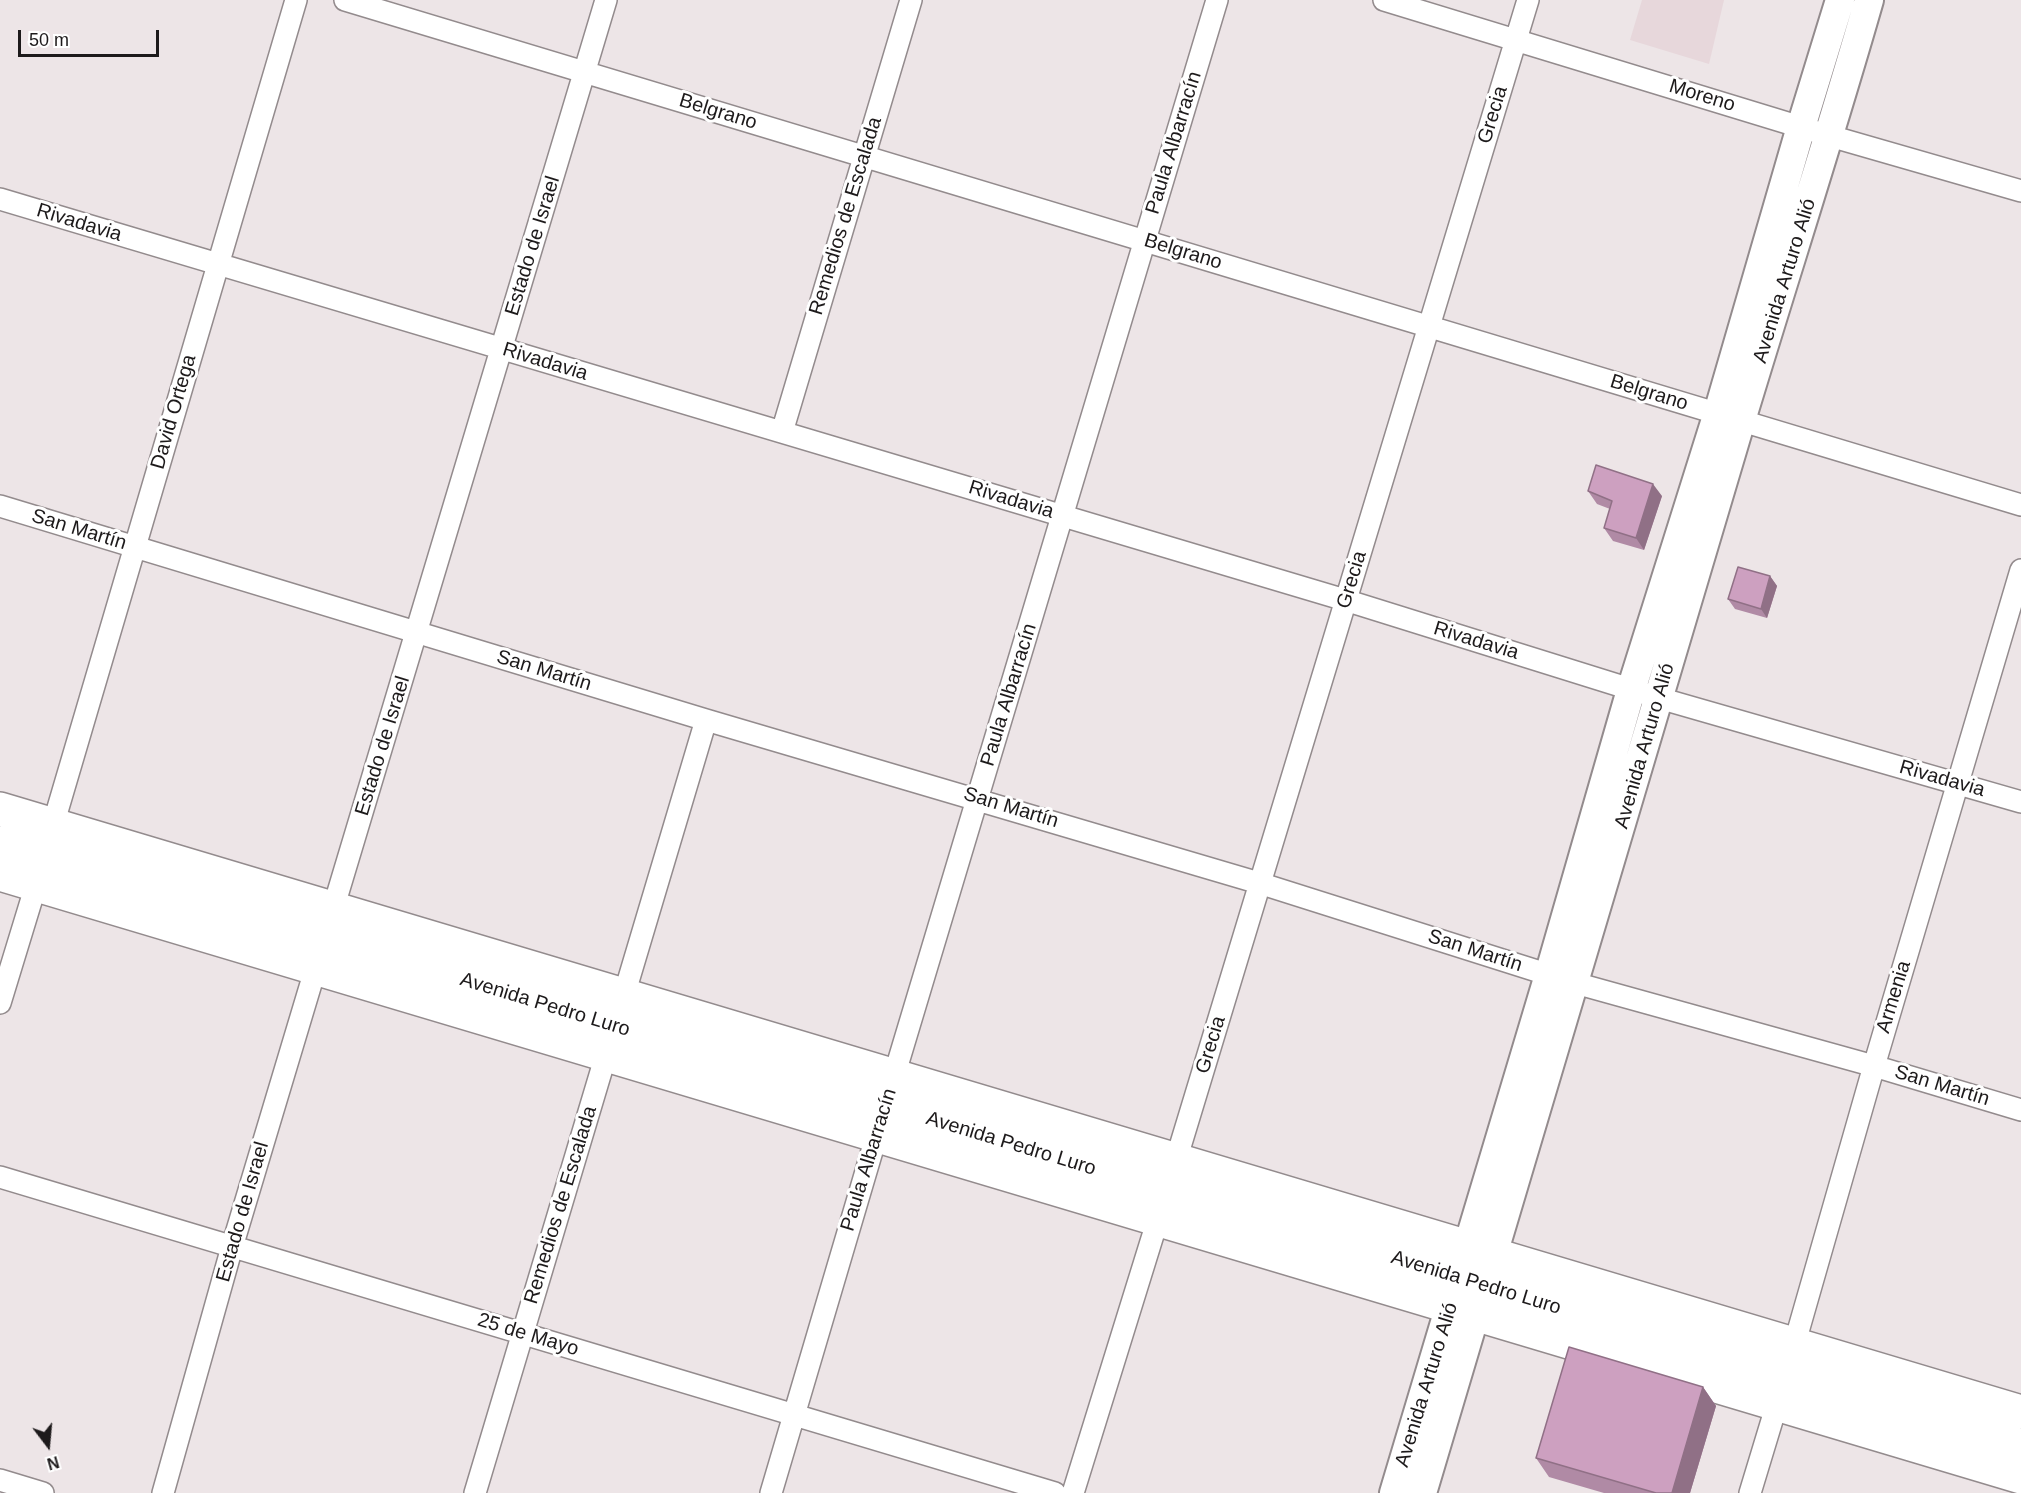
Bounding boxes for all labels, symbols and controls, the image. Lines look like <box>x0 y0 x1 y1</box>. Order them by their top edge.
scale bar <box>21 18 162 56</box>
text: 50 m <box>29 30 69 50</box>
street label: Paula Albarracín <box>1141 69 1207 217</box>
street label: Moreno <box>1666 75 1738 117</box>
street label: Grecia <box>1473 83 1513 147</box>
street label: Belgrano <box>676 89 760 135</box>
street label: Remedios de Escalada <box>804 114 888 318</box>
street label: Estado de Israel <box>500 173 566 319</box>
street label: Avenida Arturo Alió <box>1749 196 1821 366</box>
street label: Rivadavia <box>33 199 125 247</box>
street label: Belgrano <box>1141 229 1225 275</box>
street label: Rivadavia <box>499 338 591 386</box>
street label: David Ortega <box>146 352 202 472</box>
street label: Belgrano <box>1607 370 1691 416</box>
street label: Rivadavia <box>965 476 1057 524</box>
street label: San Martín <box>29 504 129 556</box>
street label: Grecia <box>1332 548 1372 612</box>
street label: Rivadavia <box>1430 617 1522 665</box>
street label: Paula Albarracín <box>976 621 1042 769</box>
street label: San Martín <box>494 645 594 697</box>
street label: Avenida Arturo Alió <box>1610 661 1680 831</box>
street label: Estado de Israel <box>350 673 416 819</box>
street label: Rivadavia <box>1896 755 1988 803</box>
street label: San Martín <box>961 782 1061 834</box>
street label: San Martín <box>1425 924 1525 978</box>
street label: Armenia <box>1872 958 1916 1036</box>
street label: Avenida Pedro Luro <box>457 968 633 1042</box>
street label: Grecia <box>1191 1013 1231 1077</box>
street label: San Martín <box>1892 1060 1992 1112</box>
street label: Paula Albarracín <box>836 1086 902 1234</box>
street label: Remedios de Escalada <box>519 1103 603 1307</box>
street label: Avenida Pedro Luro <box>923 1107 1099 1181</box>
street label: Estado de Israel <box>212 1139 274 1285</box>
street label: Avenida Pedro Luro <box>1388 1246 1564 1320</box>
street label: Avenida Arturo Alió <box>1391 1300 1463 1470</box>
street label: 25 de Mayo <box>475 1308 581 1362</box>
north arrow <box>18 1415 78 1475</box>
text: N <box>45 1453 61 1473</box>

